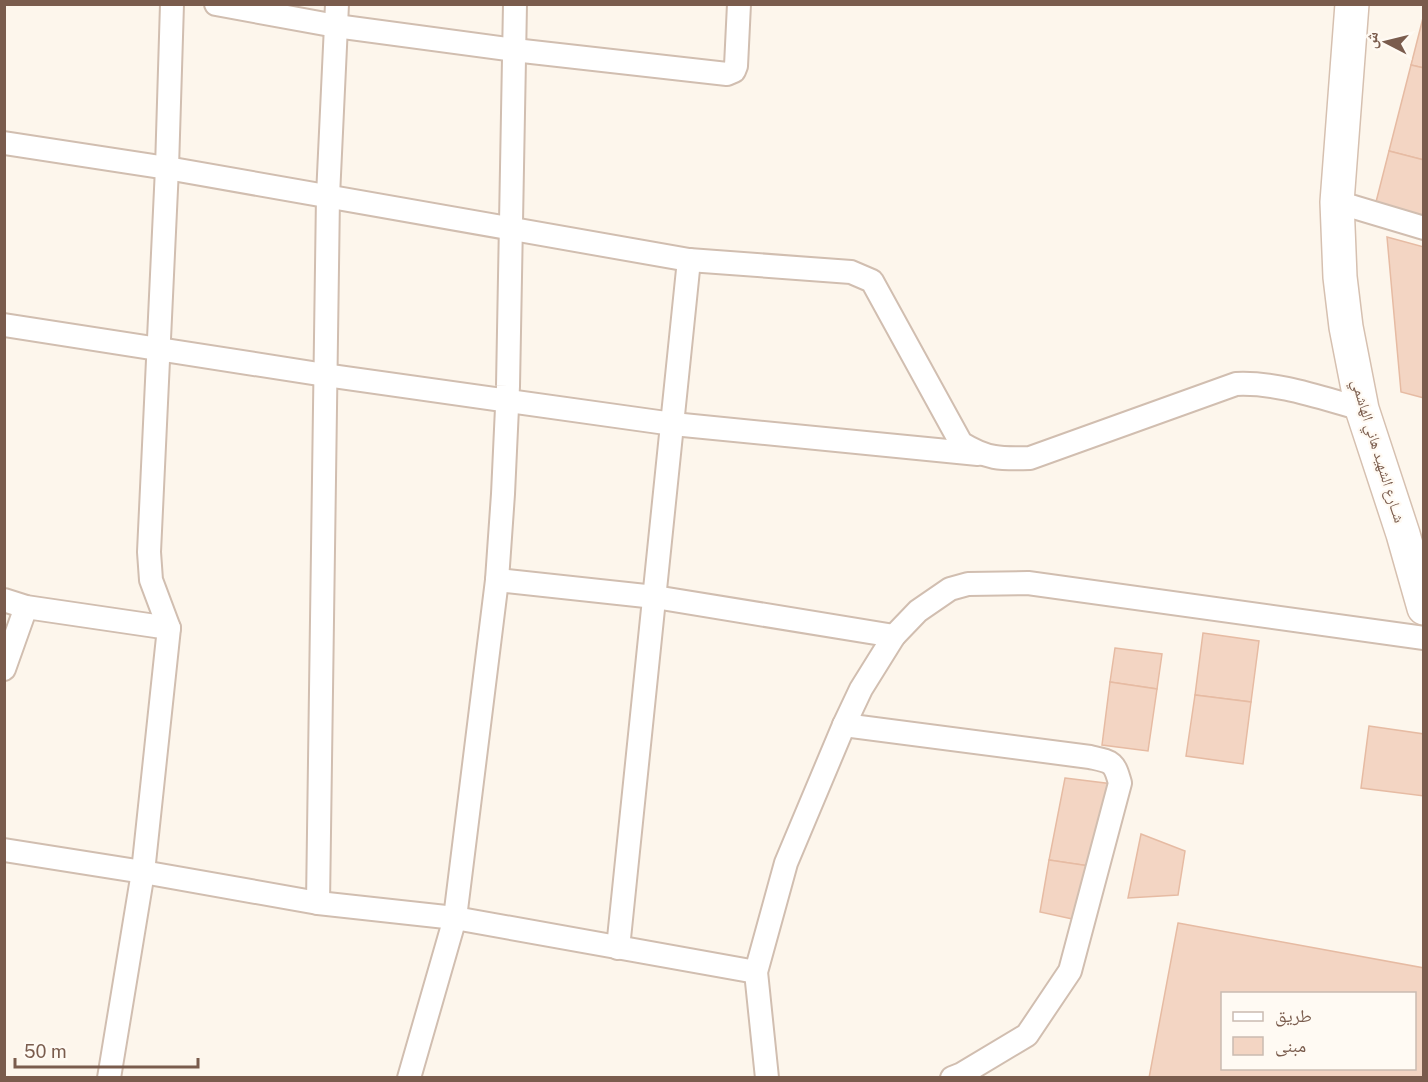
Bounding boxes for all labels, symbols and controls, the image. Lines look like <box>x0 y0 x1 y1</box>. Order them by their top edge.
north arrow <box>1356 12 1416 72</box>
text: ش <box>1361 31 1382 50</box>
street label: شــارع الشهيد هاني الهاشمي <box>1345 377 1408 526</box>
legend <box>1221 992 1416 1070</box>
text: طريق <box>1275 1005 1312 1027</box>
scale bar <box>15 1031 198 1069</box>
text: مبنى <box>1275 1035 1306 1057</box>
text: 50 m <box>24 1041 67 1062</box>

